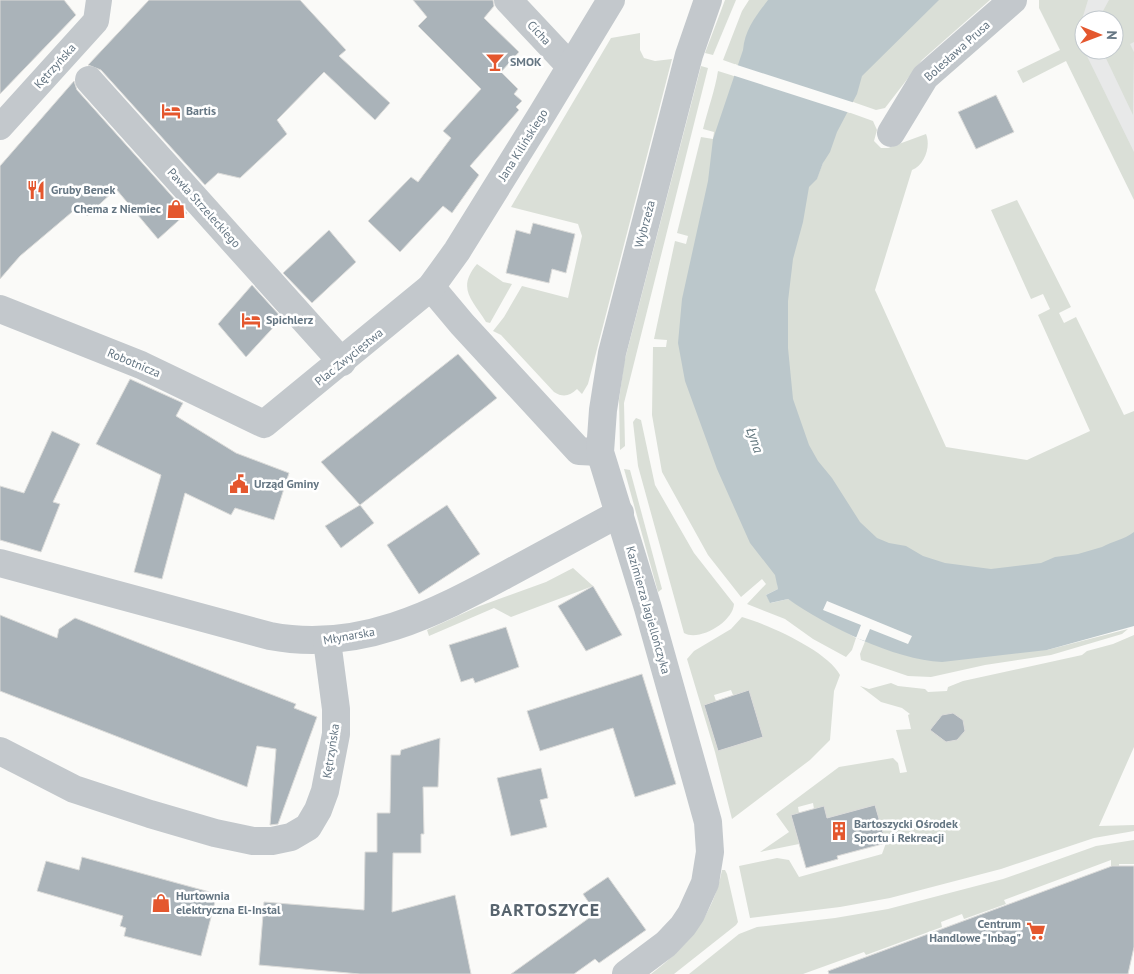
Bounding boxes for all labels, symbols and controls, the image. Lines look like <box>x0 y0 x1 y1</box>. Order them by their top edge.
north arrow <box>1074 10 1124 60</box>
street label: Cicha <box>524 17 554 48</box>
street label: Bolesława Prusa <box>921 17 993 84</box>
text: N <box>1103 30 1121 40</box>
street label: Kętrzyńska <box>31 40 79 91</box>
bar icon: SMOK <box>484 51 506 73</box>
place label: SMOK <box>510 54 542 69</box>
hotel icon: Bartis <box>160 100 182 122</box>
place label: Bartis <box>186 103 216 118</box>
street label: Jana Kilińskiego <box>494 106 551 184</box>
street label: Pawła Strzeleckiego <box>165 165 244 251</box>
restaurant icon: Gruby Benek <box>25 179 47 201</box>
place label: Gruby Benek <box>51 182 115 197</box>
shop icon: Chema z Niemiec <box>165 198 187 220</box>
street label: Wybrzeża <box>631 199 658 249</box>
place label: Chema z Niemiec <box>74 201 161 216</box>
hotel icon: Spichlerz <box>240 309 262 331</box>
place label: Spichlerz <box>266 312 314 327</box>
street label: Plac Zwycięstwa <box>312 325 386 389</box>
street label: Robotnicza <box>105 345 163 380</box>
water label: Łyna <box>742 425 768 455</box>
public building icon: Urząd Gminy <box>228 473 250 495</box>
place label: Urząd Gminy <box>254 476 319 491</box>
street label: Kazimierza Jagiellończyka <box>623 544 674 675</box>
street label: Młynarska <box>322 624 376 647</box>
street label: Kętrzyńska <box>319 722 342 779</box>
place label: Bartoszycki Ośrodek Sportu i Rekreacji <box>854 816 958 845</box>
building icon: Bartoszycki Ośrodek Sportu i Rekreacji <box>828 820 850 842</box>
place label: Hurtownia elektryczna El-Instal <box>176 888 281 917</box>
shop icon: Hurtownia elektryczna El-Instal <box>150 892 172 914</box>
district label: BARTOSZYCE <box>490 898 600 921</box>
place label: Centrum Handlowe "Inbag" <box>929 916 1021 945</box>
supermarket icon: Centrum Handlowe "Inbag" <box>1025 920 1047 942</box>

